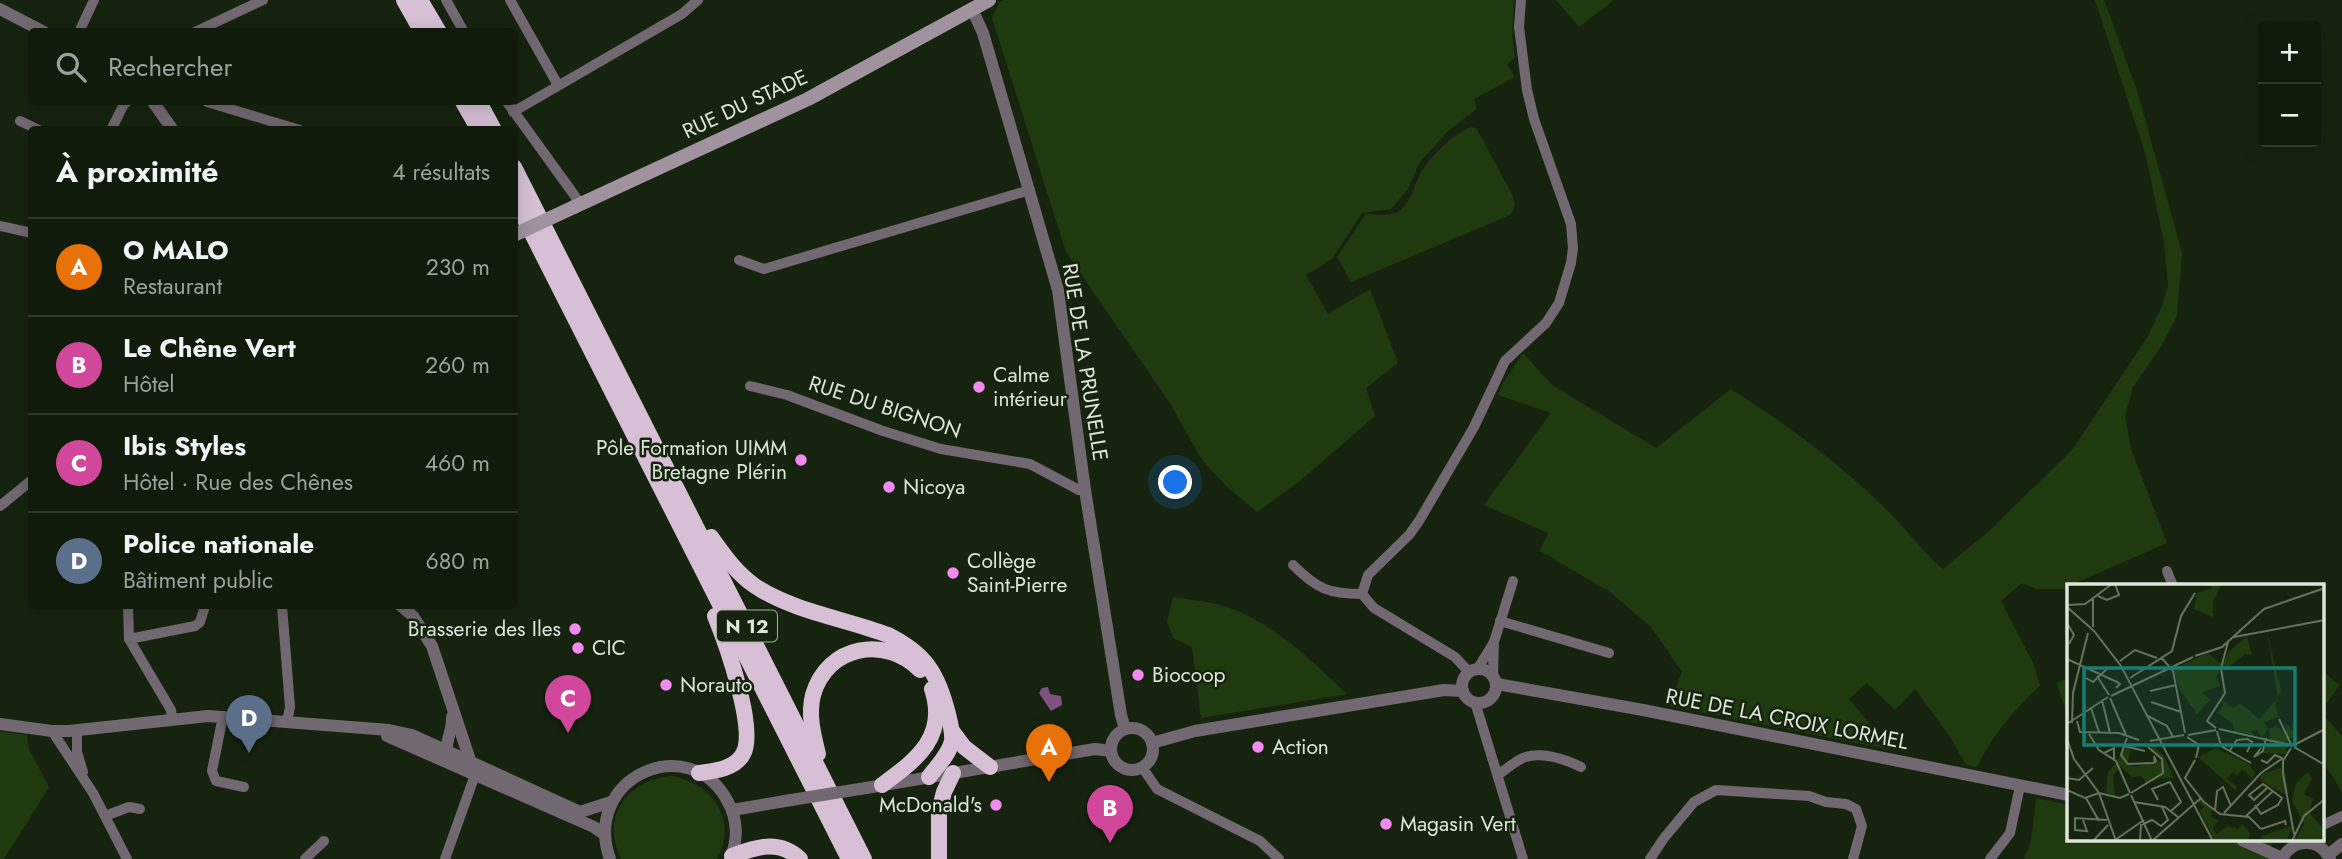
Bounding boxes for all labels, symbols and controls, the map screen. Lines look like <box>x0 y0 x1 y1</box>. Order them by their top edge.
map controls <box>2258 21 2321 147</box>
button: + <box>2258 21 2321 84</box>
search box <box>28 28 518 105</box>
icon: search <box>52 48 90 86</box>
text: Rechercher <box>108 48 232 86</box>
street label: RUE DU STADE <box>677 62 813 146</box>
button: − <box>2258 84 2321 147</box>
text: À proximité <box>56 150 219 193</box>
text: 4 résultats <box>392 155 490 189</box>
text: O MALO <box>123 231 229 269</box>
text: A <box>71 250 87 284</box>
text: 230 m <box>426 250 490 284</box>
street label: RUE DE LA PRUNELLE <box>1055 261 1115 463</box>
text: Restaurant <box>123 269 222 303</box>
text: Le Chêne Vert <box>123 329 296 367</box>
text: B <box>71 348 87 382</box>
text: 260 m <box>425 348 490 382</box>
place label: Calme intérieur <box>993 360 1068 414</box>
text: Hôtel <box>123 367 175 401</box>
street label: RUE DU BIGNON <box>805 368 965 446</box>
marker: Calme intérieur <box>971 379 987 395</box>
text: Ibis Styles <box>123 427 246 465</box>
place label: Pôle Formation UIMM Bretagne Plérin <box>596 433 787 487</box>
text: C <box>71 446 87 480</box>
text: 460 m <box>425 446 490 480</box>
marker: Pôle Formation UIMM Bretagne Plérin <box>793 452 809 468</box>
text: Hôtel · Rue des Chênes <box>123 465 353 499</box>
your location <box>1158 465 1192 499</box>
place label: Nicoya <box>903 472 965 502</box>
marker: Nicoya <box>881 479 897 495</box>
text: Police nationale <box>123 525 314 563</box>
text: D <box>71 544 87 578</box>
text: 680 m <box>426 544 490 578</box>
place label: Collège Saint-Pierre <box>967 546 1067 600</box>
text: Bâtiment public <box>123 563 273 597</box>
marker: Collège Saint-Pierre <box>945 565 961 581</box>
inset map <box>2067 584 2324 842</box>
road number: N 12 <box>717 610 777 642</box>
place label: Brasserie des Iles <box>408 614 561 644</box>
marker: Brasserie des Iles <box>567 621 583 637</box>
place label: CIC <box>592 633 626 663</box>
marker: CIC <box>570 640 586 656</box>
place label: Biocoop <box>1152 660 1226 690</box>
marker: Biocoop <box>1130 667 1146 683</box>
place label: Norauto <box>680 670 753 700</box>
pin: C <box>545 675 591 733</box>
marker: Norauto <box>658 677 674 693</box>
street label: RUE DE LA CROIX LORMEL <box>1663 681 1911 757</box>
pin: D <box>226 695 272 753</box>
pin: A <box>1026 724 1072 782</box>
place label: Action <box>1272 732 1329 762</box>
marker: Action <box>1250 739 1266 755</box>
pin: B <box>1087 785 1133 843</box>
place label: McDonald's <box>879 790 982 820</box>
marker: McDonald's <box>988 797 1004 813</box>
place label: Magasin Vert <box>1400 809 1516 839</box>
marker: Magasin Vert <box>1378 816 1394 832</box>

